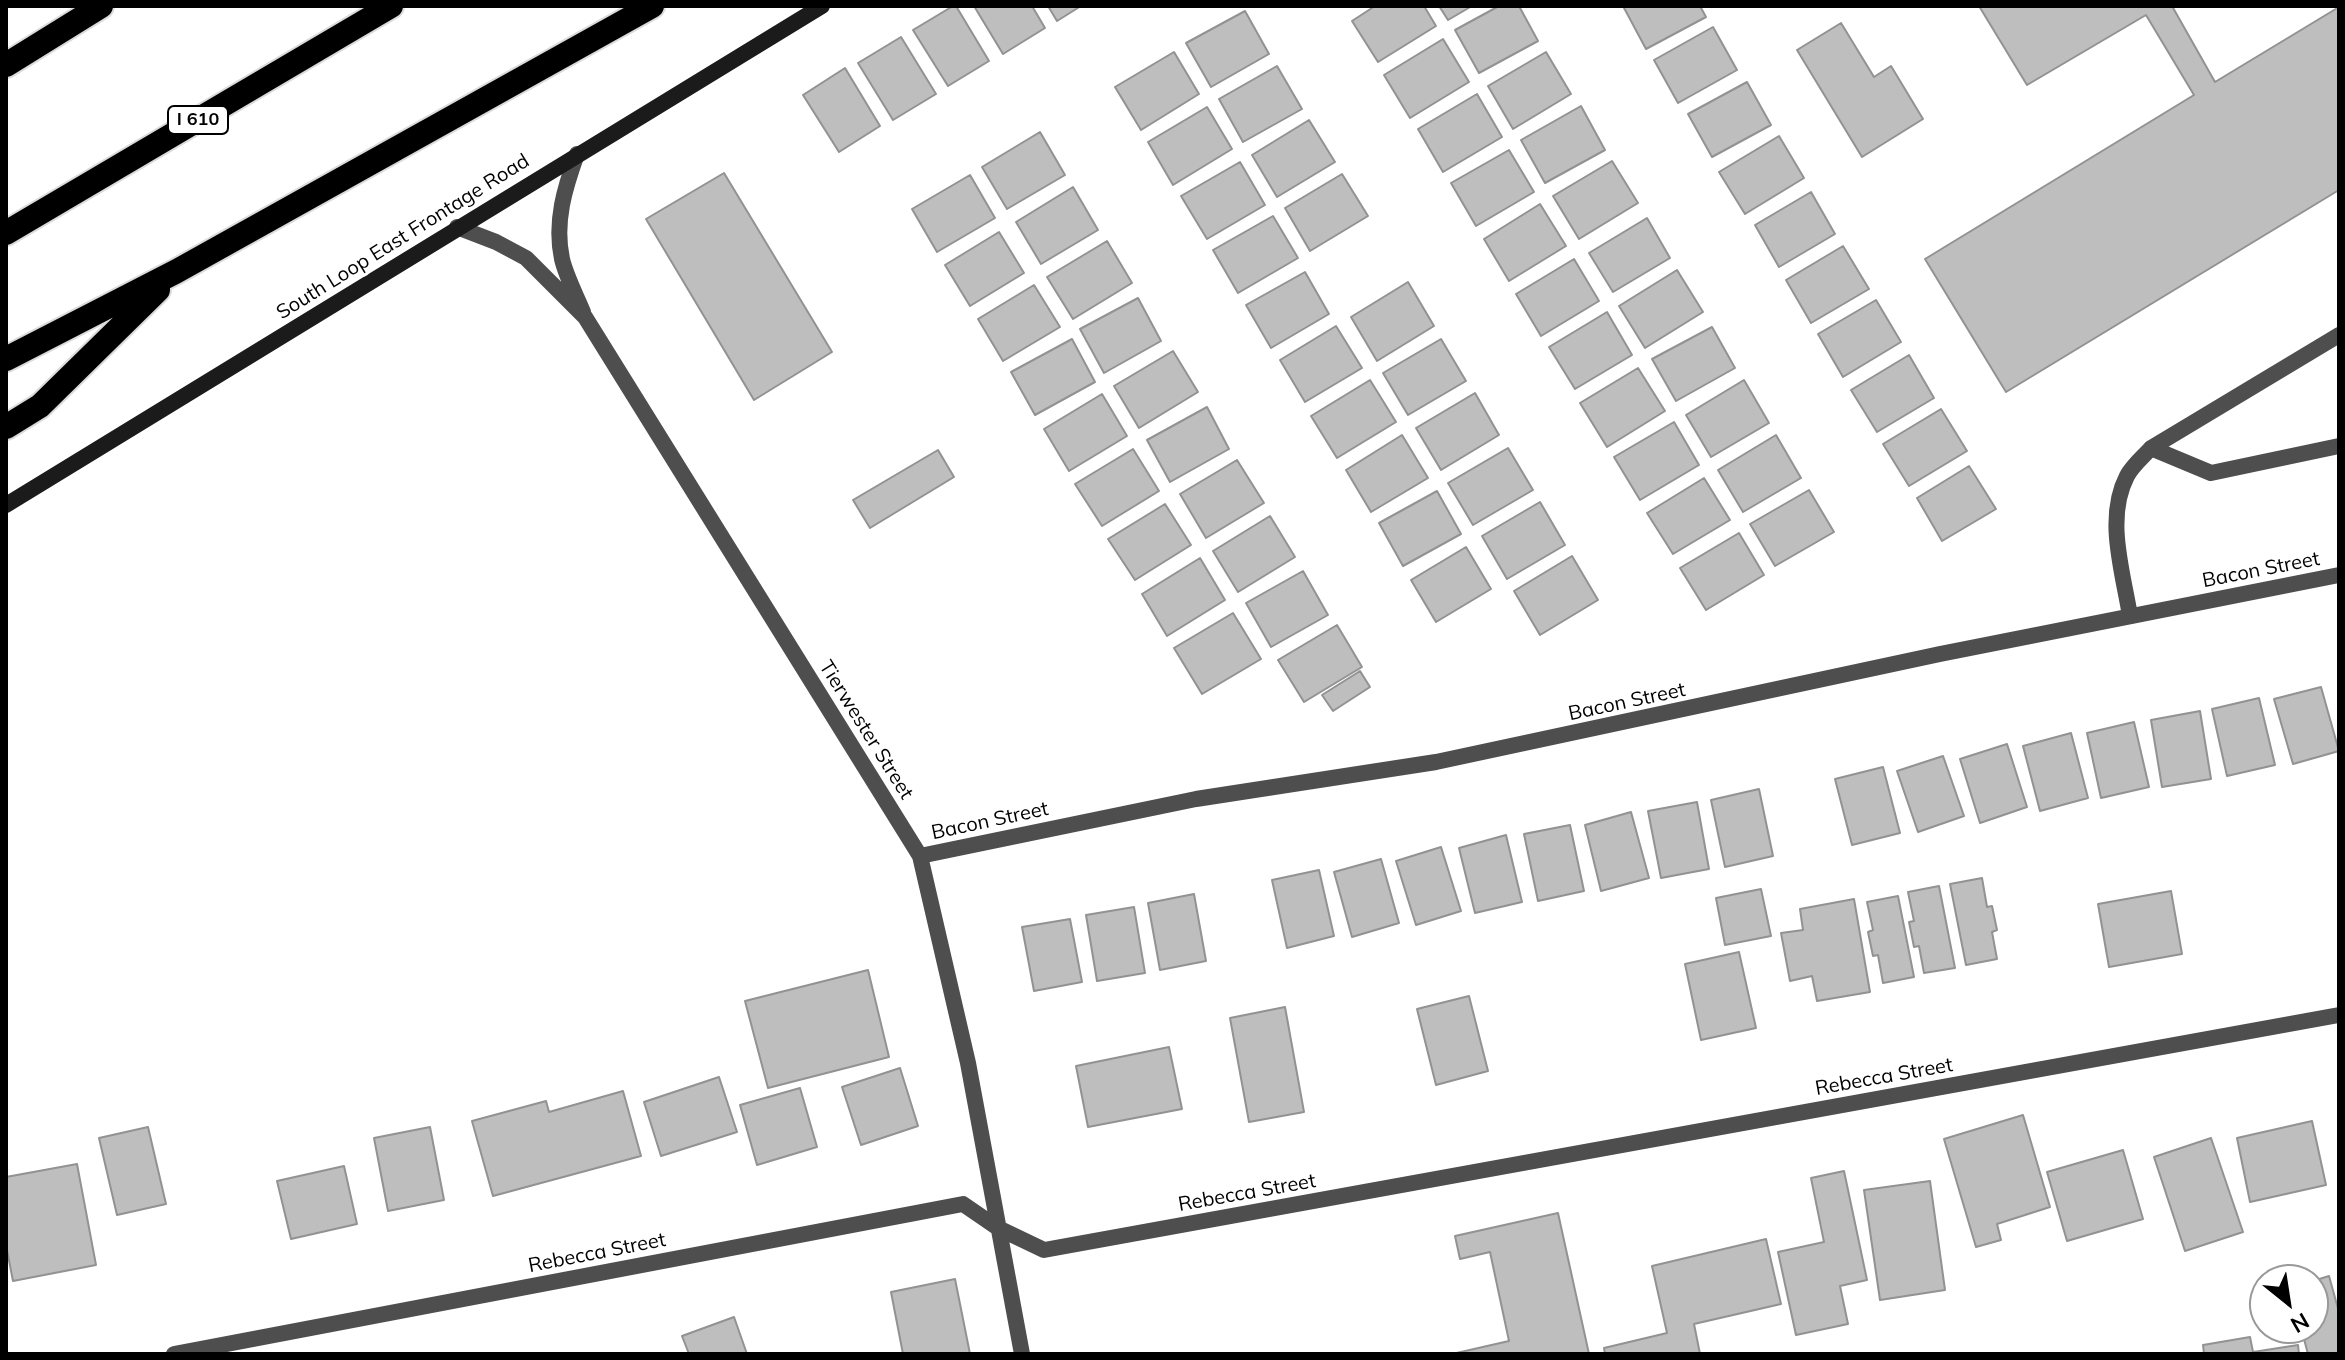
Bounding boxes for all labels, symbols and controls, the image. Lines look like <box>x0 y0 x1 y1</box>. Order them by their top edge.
road number: I 610 <box>168 106 228 134</box>
street label: South Loop East Frontage Road <box>272 149 534 325</box>
street label: Bacon Street <box>2200 547 2322 593</box>
street label: Tierwester Street <box>814 656 918 804</box>
street label: Bacon Street <box>1566 678 1688 726</box>
street label: Bacon Street <box>929 797 1051 845</box>
street label: Rebecca Street <box>1813 1053 1955 1101</box>
street label: Rebecca Street <box>1176 1169 1318 1217</box>
street label: Rebecca Street <box>526 1228 668 1278</box>
north arrow <box>2249 1264 2329 1344</box>
text: N <box>2286 1307 2314 1339</box>

